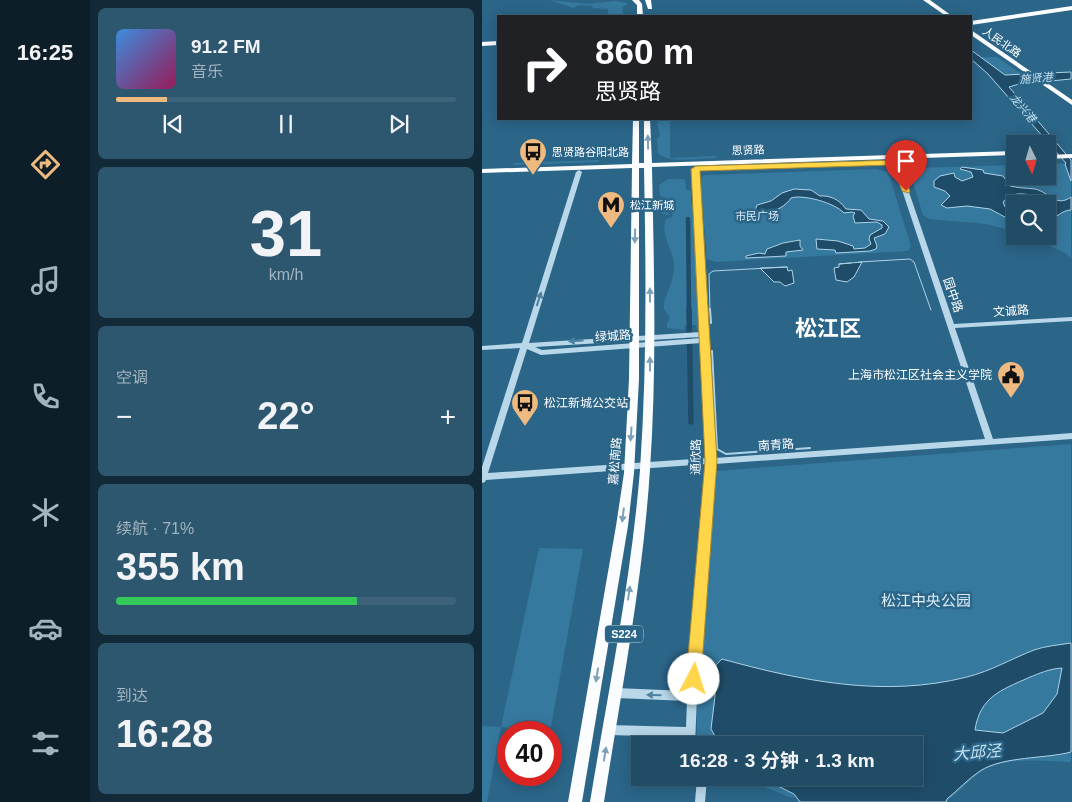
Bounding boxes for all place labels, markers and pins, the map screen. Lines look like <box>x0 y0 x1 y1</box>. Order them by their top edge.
bus stop icon: 思贤路谷阳北路 <box>518 137 548 176</box>
pin <box>885 140 927 191</box>
place label: 思贤路谷阳北路 <box>552 146 629 158</box>
metro station icon: 松江新城 <box>596 190 626 229</box>
place label: 松江新城 <box>630 199 674 211</box>
public building icon: 上海市松江区社会主义学院 <box>996 360 1026 399</box>
place label: 上海市松江区社会主义学院 <box>848 368 992 382</box>
bus stop icon: 松江新城公交站 <box>510 388 540 427</box>
place label: 松江新城公交站 <box>544 396 628 410</box>

